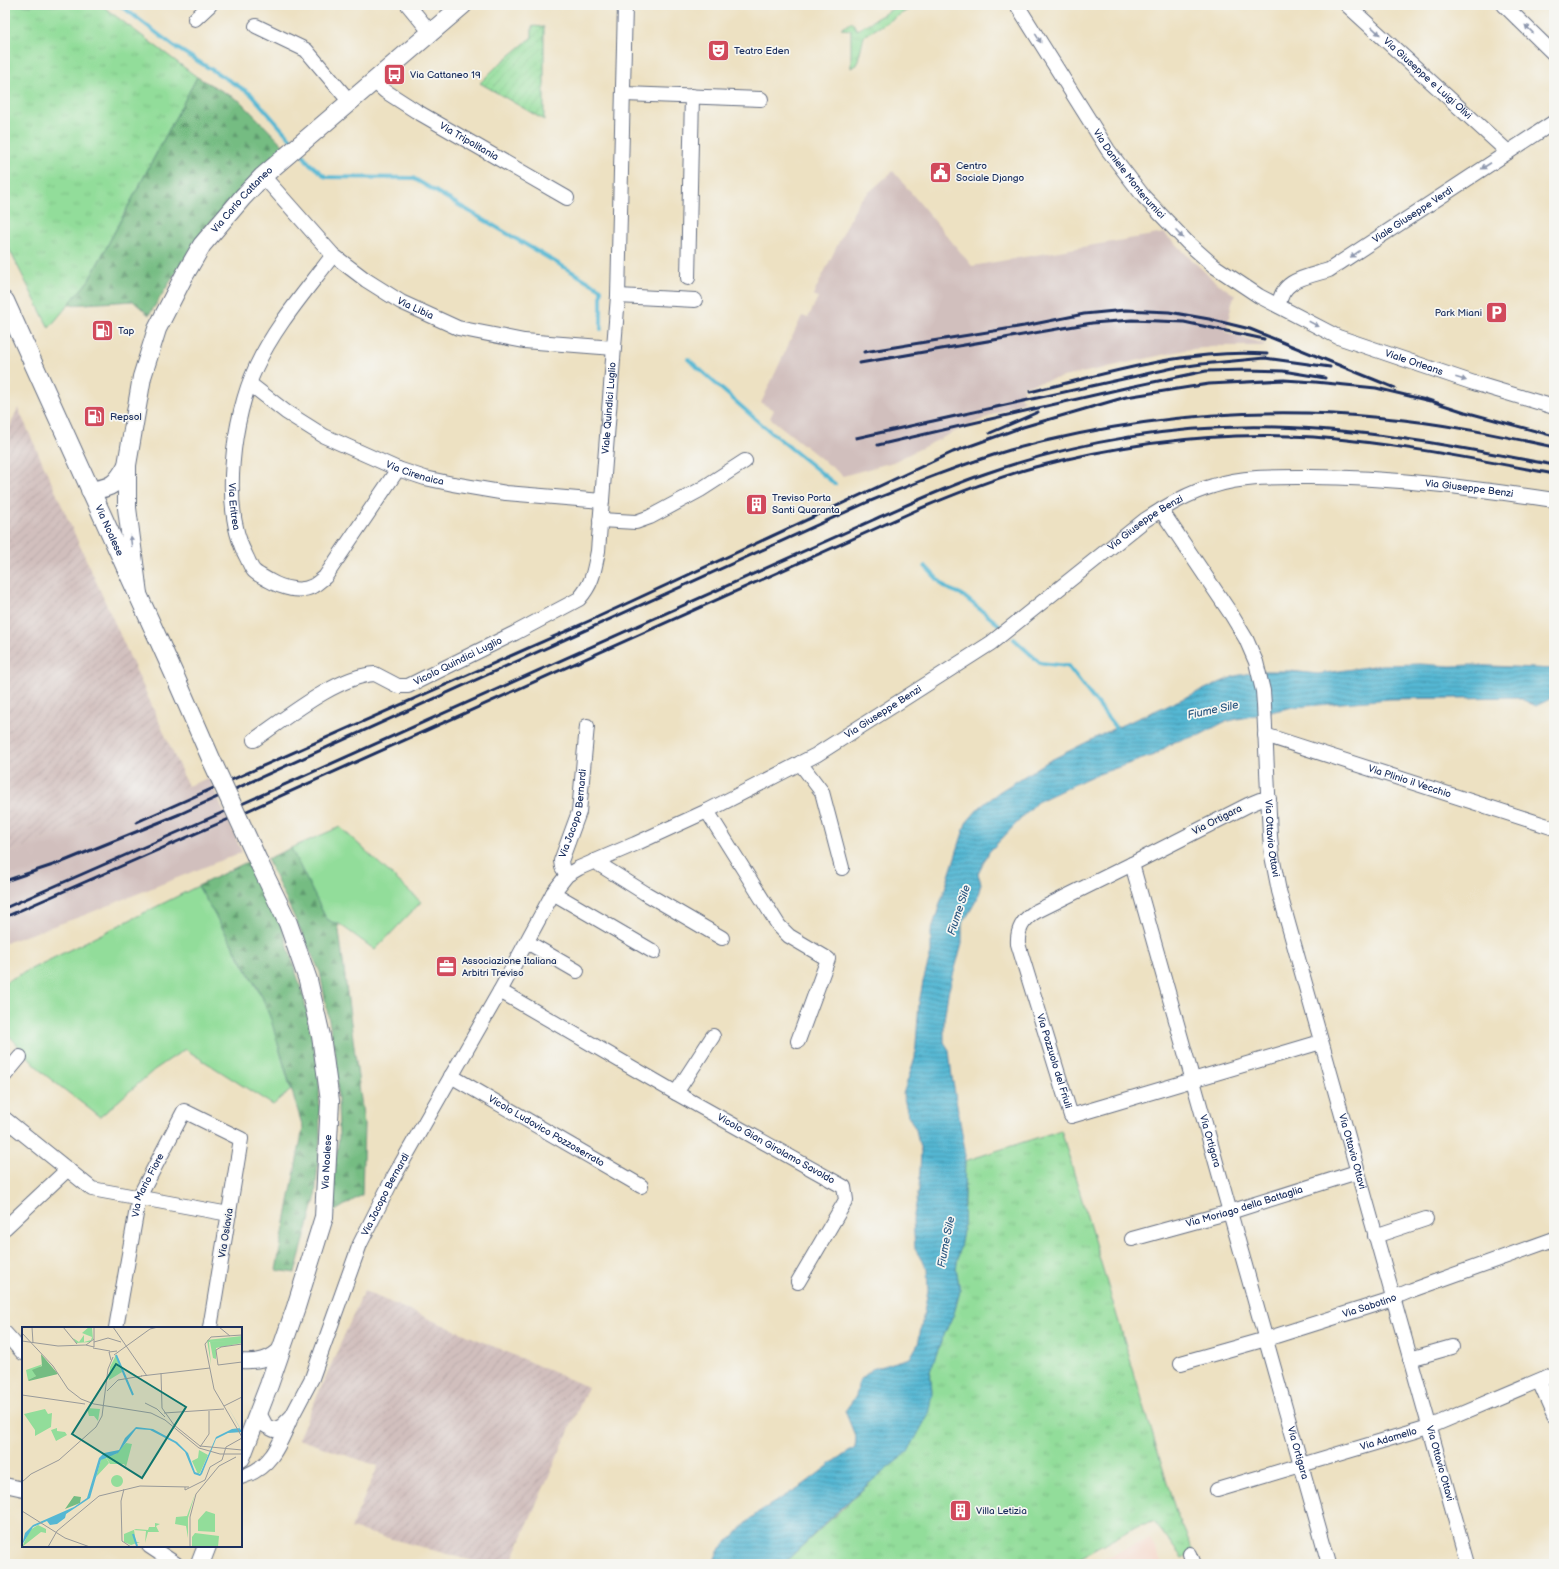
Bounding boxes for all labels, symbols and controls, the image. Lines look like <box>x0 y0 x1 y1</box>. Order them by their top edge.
one-way arrow <box>1524 25 1534 34</box>
one-way arrow <box>1371 27 1381 36</box>
one-way arrow <box>1034 33 1042 43</box>
street label: Via Giuseppe e Luigi Olivi <box>1381 35 1474 122</box>
theatre icon: Teatro Eden <box>705 38 731 64</box>
place label: Teatro Eden <box>734 45 790 57</box>
bus stop icon: Via Cattaneo 19 <box>382 62 408 88</box>
place label: Via Cattaneo 19 <box>410 69 481 81</box>
street label: Via Tripolitania <box>437 120 501 163</box>
street label: Via Daniele Monterumici <box>1090 127 1168 221</box>
public building icon: Centro Sociale Django <box>928 159 954 185</box>
place label: Centro Sociale Django <box>956 160 1025 184</box>
one-way arrow <box>1480 163 1492 170</box>
street label: Via Carlo Cattaneo <box>209 164 276 235</box>
street label: Viale Giuseppe Verdi <box>1370 184 1455 246</box>
one-way arrow <box>1174 229 1183 238</box>
one-way arrow <box>1349 250 1360 258</box>
street label: Via Libia <box>395 295 436 322</box>
parking icon: Park Miani <box>1484 300 1510 326</box>
place label: Park Miani <box>1435 307 1482 319</box>
fuel station icon: Tap <box>90 318 116 344</box>
one-way arrow <box>1308 321 1319 327</box>
place label: Tap <box>118 325 135 337</box>
street label: Viale Orleans <box>1383 347 1445 378</box>
street label: Viale Quindici Luglio <box>600 361 619 454</box>
one-way arrow <box>1456 376 1468 382</box>
fuel station icon: Repsol <box>82 404 108 430</box>
place label: Repsol <box>110 411 142 423</box>
street label: Via Cirenaica <box>384 458 445 488</box>
street label: Via Giuseppe Benzi <box>1424 477 1514 500</box>
street label: Via Eritrea <box>226 483 243 532</box>
building icon: Treviso Porta Santi Quaranta <box>744 491 770 517</box>
place label: Treviso Porta Santi Quaranta <box>772 492 840 516</box>
street label: Via Giuseppe Benzi <box>1106 493 1185 553</box>
street label: Via Noalese <box>92 503 126 558</box>
one-way arrow <box>128 535 135 547</box>
street label: Vicolo Quindici Luglio <box>412 634 504 688</box>
street label: Via Giuseppe Benzi <box>842 683 924 741</box>
water label: Fiume Sile <box>1186 698 1240 722</box>
street label: Via Plinio il Vecchio <box>1367 763 1453 801</box>
street label: Via Jacopo Bernardi <box>557 769 589 860</box>
street label: Via Ottavio Ottavi <box>1262 799 1282 878</box>
street label: Via Ortigara <box>1190 802 1244 838</box>
water label: Fiume Sile <box>945 883 973 937</box>
office icon: Associazione Italiana Arbitri Treviso <box>434 954 460 980</box>
place label: Associazione Italiana Arbitri Treviso <box>462 955 557 979</box>
street label: Via Pozzuolo del Friuli <box>1034 1012 1074 1110</box>
street label: Vicolo Ludovico Pozzoserrato <box>486 1093 607 1170</box>
street label: Vicolo Gian Girolamo Savoldo <box>715 1111 837 1187</box>
street label: Via Ottavio Ottavi <box>1336 1112 1368 1191</box>
street label: Via Ortigara <box>1197 1113 1223 1169</box>
street label: Via Noalese <box>319 1134 334 1190</box>
street label: Via Mario Fiore <box>130 1151 167 1218</box>
street label: Via Jacopo Bernardi <box>359 1151 412 1238</box>
street label: Via Moriago della Battaglia <box>1185 1183 1305 1230</box>
street label: Via Oslavia <box>216 1207 236 1259</box>
water label: Fiume Sile <box>935 1215 957 1269</box>
street label: Via Sabotino <box>1341 1291 1399 1320</box>
inset map <box>22 1327 242 1547</box>
street label: Via Ottavio Ottavi <box>1423 1424 1456 1503</box>
street label: Via Ortigara <box>1285 1425 1311 1481</box>
street label: Via Adamello <box>1359 1425 1419 1453</box>
building icon: Villa Letizia <box>947 1498 973 1524</box>
place label: Villa Letizia <box>976 1505 1027 1517</box>

